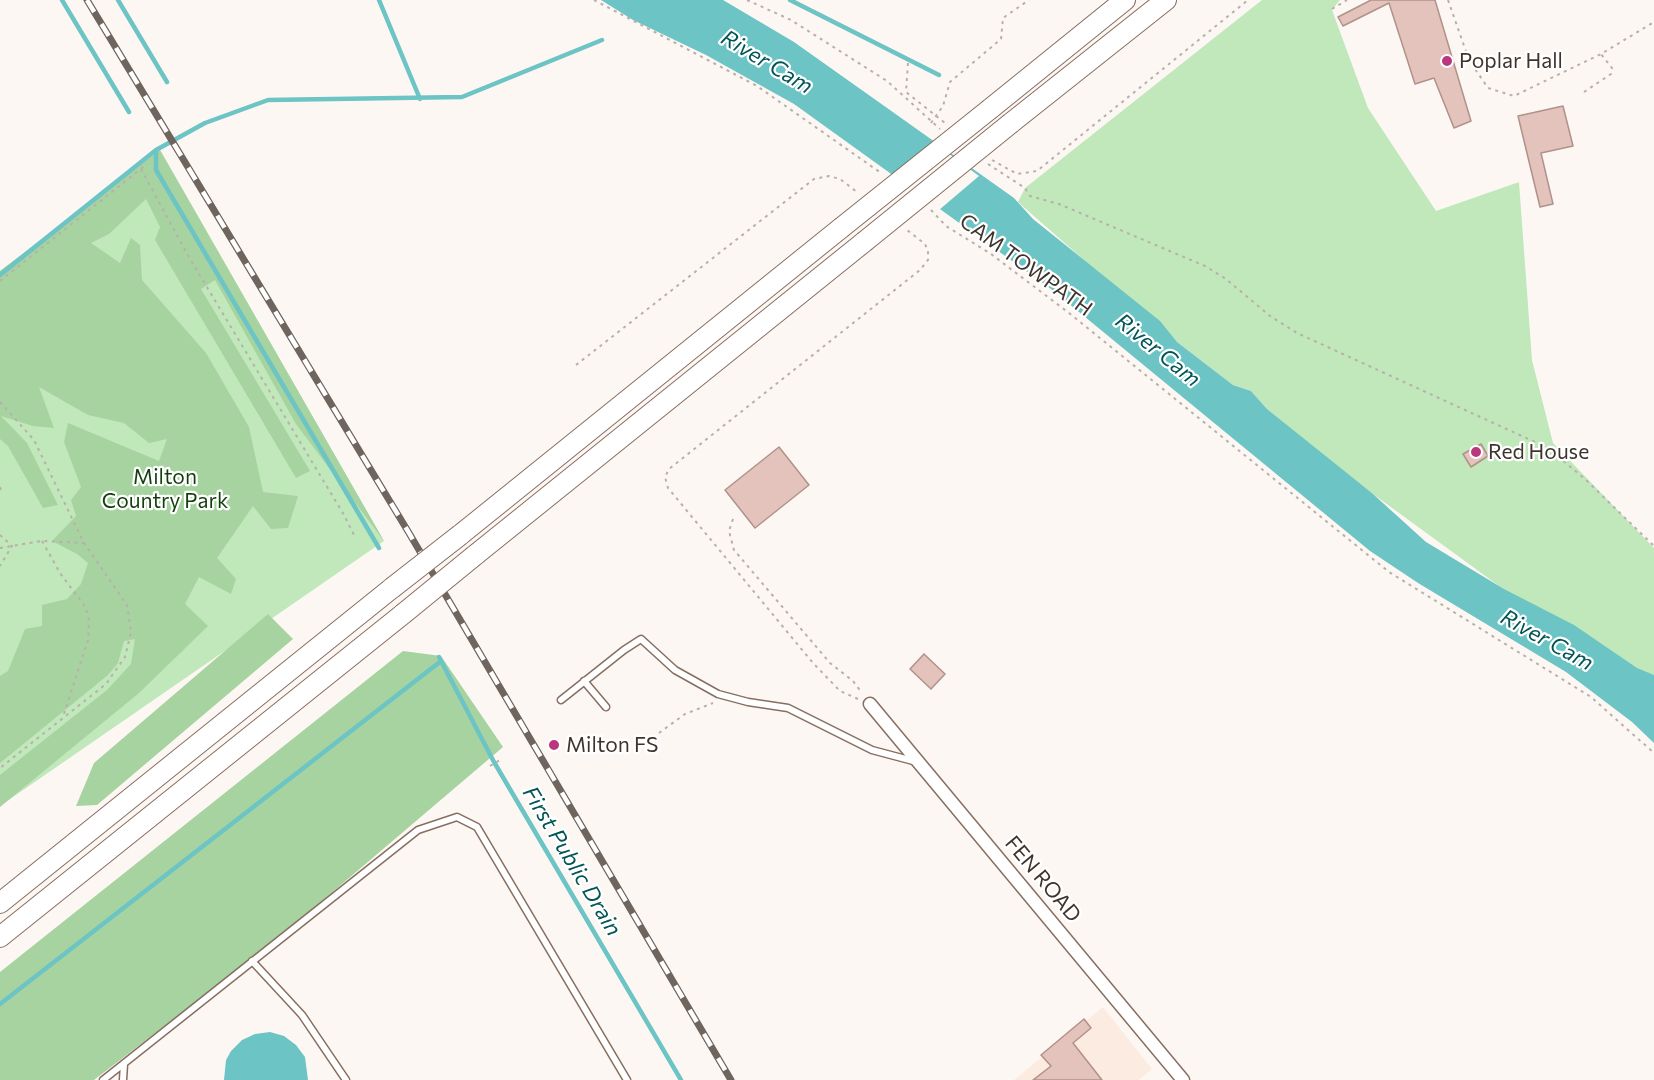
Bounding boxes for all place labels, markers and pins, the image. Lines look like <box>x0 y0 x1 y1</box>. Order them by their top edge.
place label: Poplar Hall <box>1459 48 1563 74</box>
marker: Poplar Hall <box>1440 54 1454 68</box>
place label: Red House <box>1488 439 1589 465</box>
marker: Red House <box>1469 445 1483 459</box>
place label: Milton FS <box>566 732 658 758</box>
marker: Milton FS <box>547 738 561 752</box>

